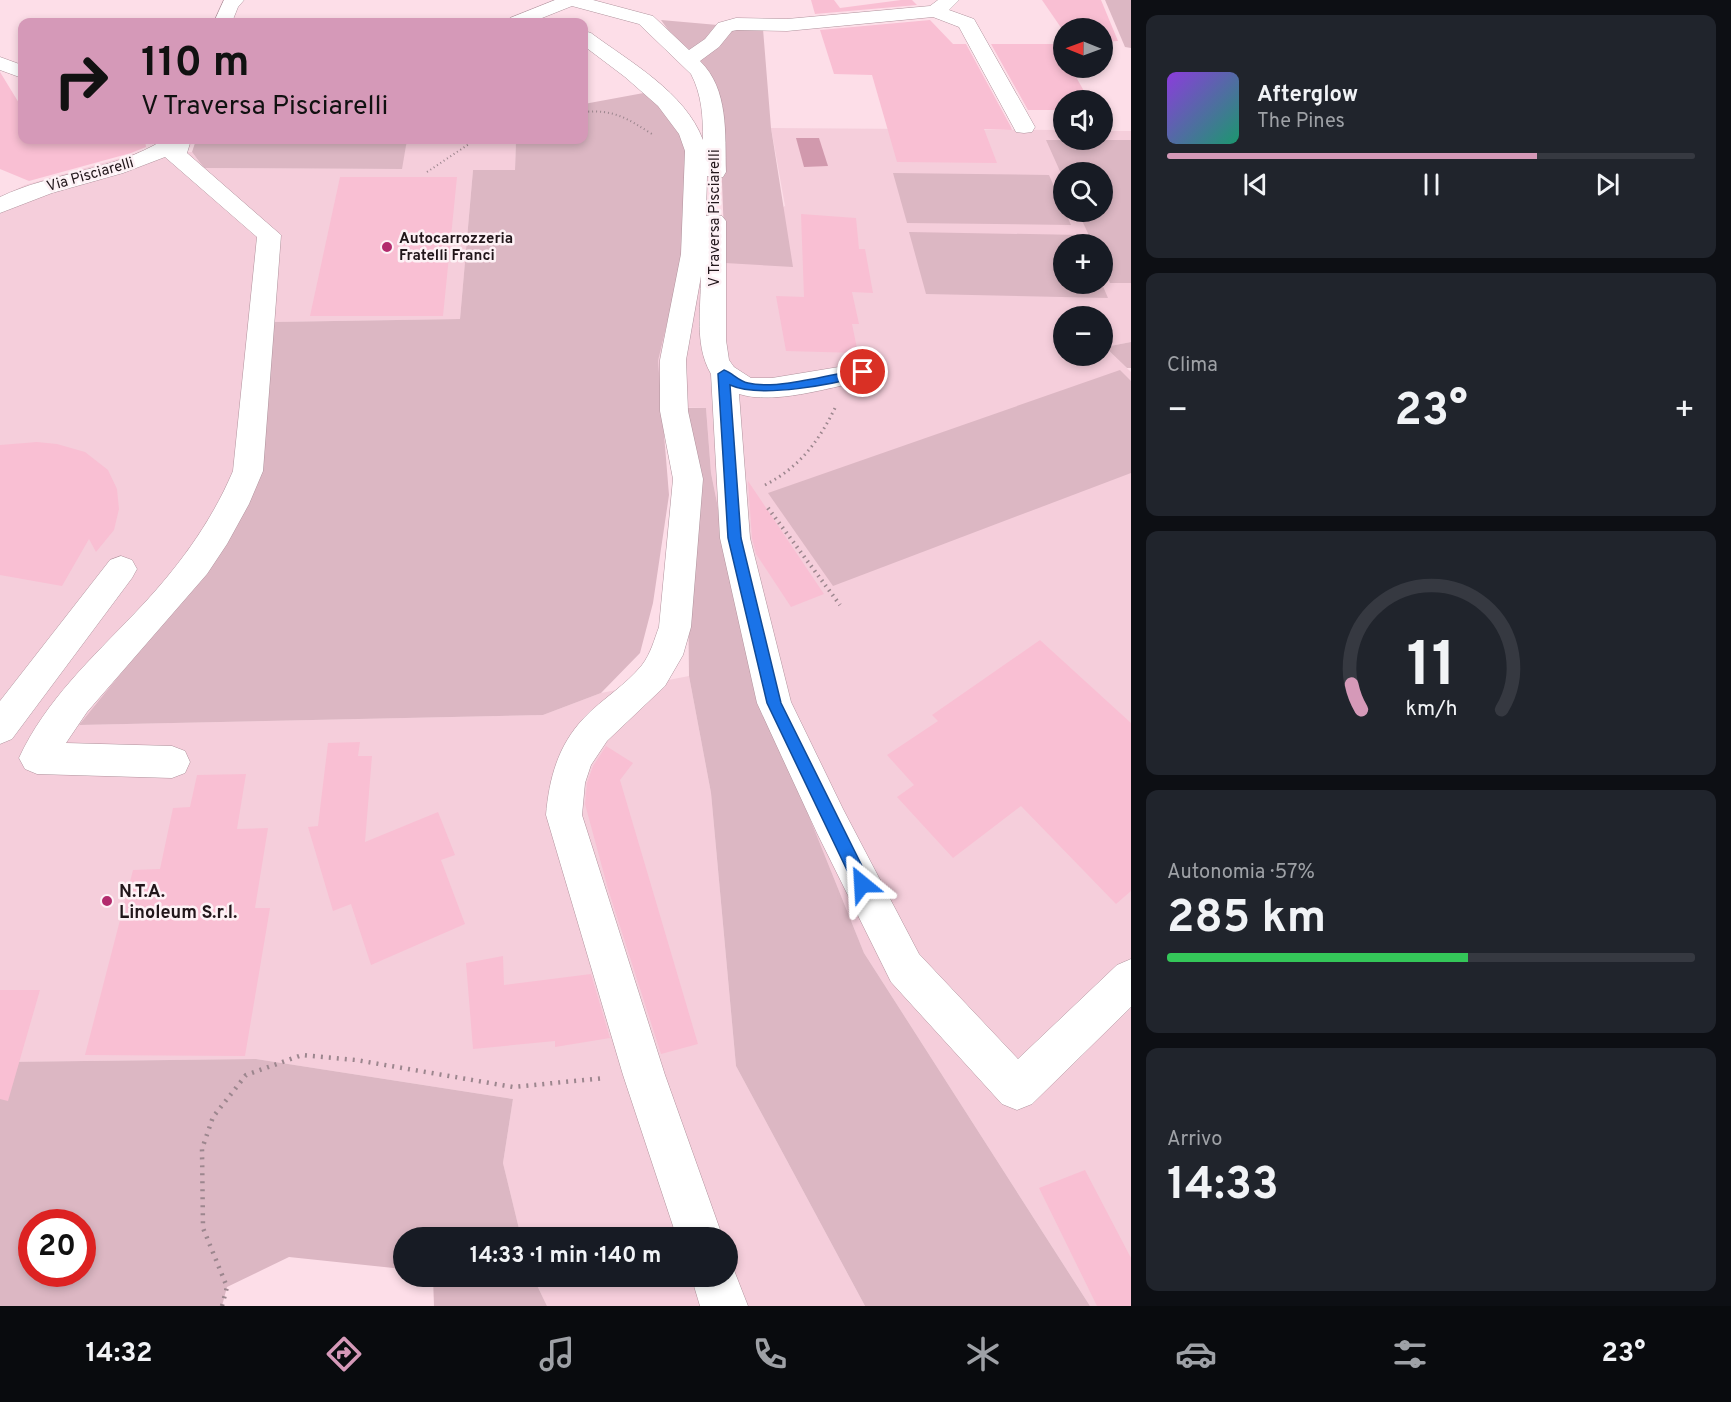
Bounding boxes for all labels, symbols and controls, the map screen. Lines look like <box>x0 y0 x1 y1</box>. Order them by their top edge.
north arrow <box>1053 18 1113 78</box>
map controls <box>1053 18 1113 366</box>
text: 110 m <box>141 38 250 91</box>
icon: right <box>42 42 120 120</box>
text: Afterglow <box>1257 82 1358 109</box>
text: V Traversa Pisciarelli <box>141 90 388 124</box>
button: sound <box>1053 90 1113 150</box>
text: The Pines <box>1257 109 1345 135</box>
street label: V Traversa Pisciarelli <box>706 149 725 287</box>
street label: Via Pisciarelli <box>45 154 136 197</box>
button: search <box>1053 162 1113 222</box>
icon: previous <box>1239 168 1272 201</box>
icon: pause <box>1415 168 1448 201</box>
icon: next <box>1591 168 1624 201</box>
place label: Autocarrozzeria Fratelli Franci <box>399 230 513 266</box>
button: + <box>1053 234 1113 294</box>
marker: Autocarrozzeria Fratelli Franci <box>380 240 394 254</box>
button: − <box>1053 306 1113 366</box>
pin <box>837 346 888 397</box>
text: Clima <box>1167 353 1218 379</box>
icon: arrive <box>846 355 879 388</box>
text: 23° <box>1394 384 1468 441</box>
text: − <box>1167 391 1188 433</box>
text: + <box>1674 391 1695 433</box>
text: 11 <box>1406 629 1456 708</box>
text: km/h <box>1405 696 1457 723</box>
position arrow <box>830 852 894 916</box>
text: Autonomia · 57% <box>1167 860 1315 886</box>
place label: N.T.A. Linoleum S.r.l. <box>119 881 237 925</box>
text: 285 km <box>1167 891 1326 948</box>
marker: N.T.A. Linoleum S.r.l. <box>100 894 114 908</box>
text: Arrivo <box>1167 1127 1222 1153</box>
text: 14:33 <box>1167 1158 1279 1215</box>
speed limit sign: 20 <box>18 1209 96 1287</box>
text: 14:33 · 1 min · 140 m <box>470 1243 661 1270</box>
icon: directions <box>323 1333 365 1375</box>
icon: music <box>536 1333 578 1375</box>
icon: phone <box>749 1333 791 1375</box>
icon: climate <box>962 1333 1004 1375</box>
icon: car <box>1175 1333 1217 1375</box>
icon: filters <box>1389 1333 1431 1375</box>
text: 14:32 <box>86 1337 152 1371</box>
text: 23° <box>1602 1337 1645 1371</box>

